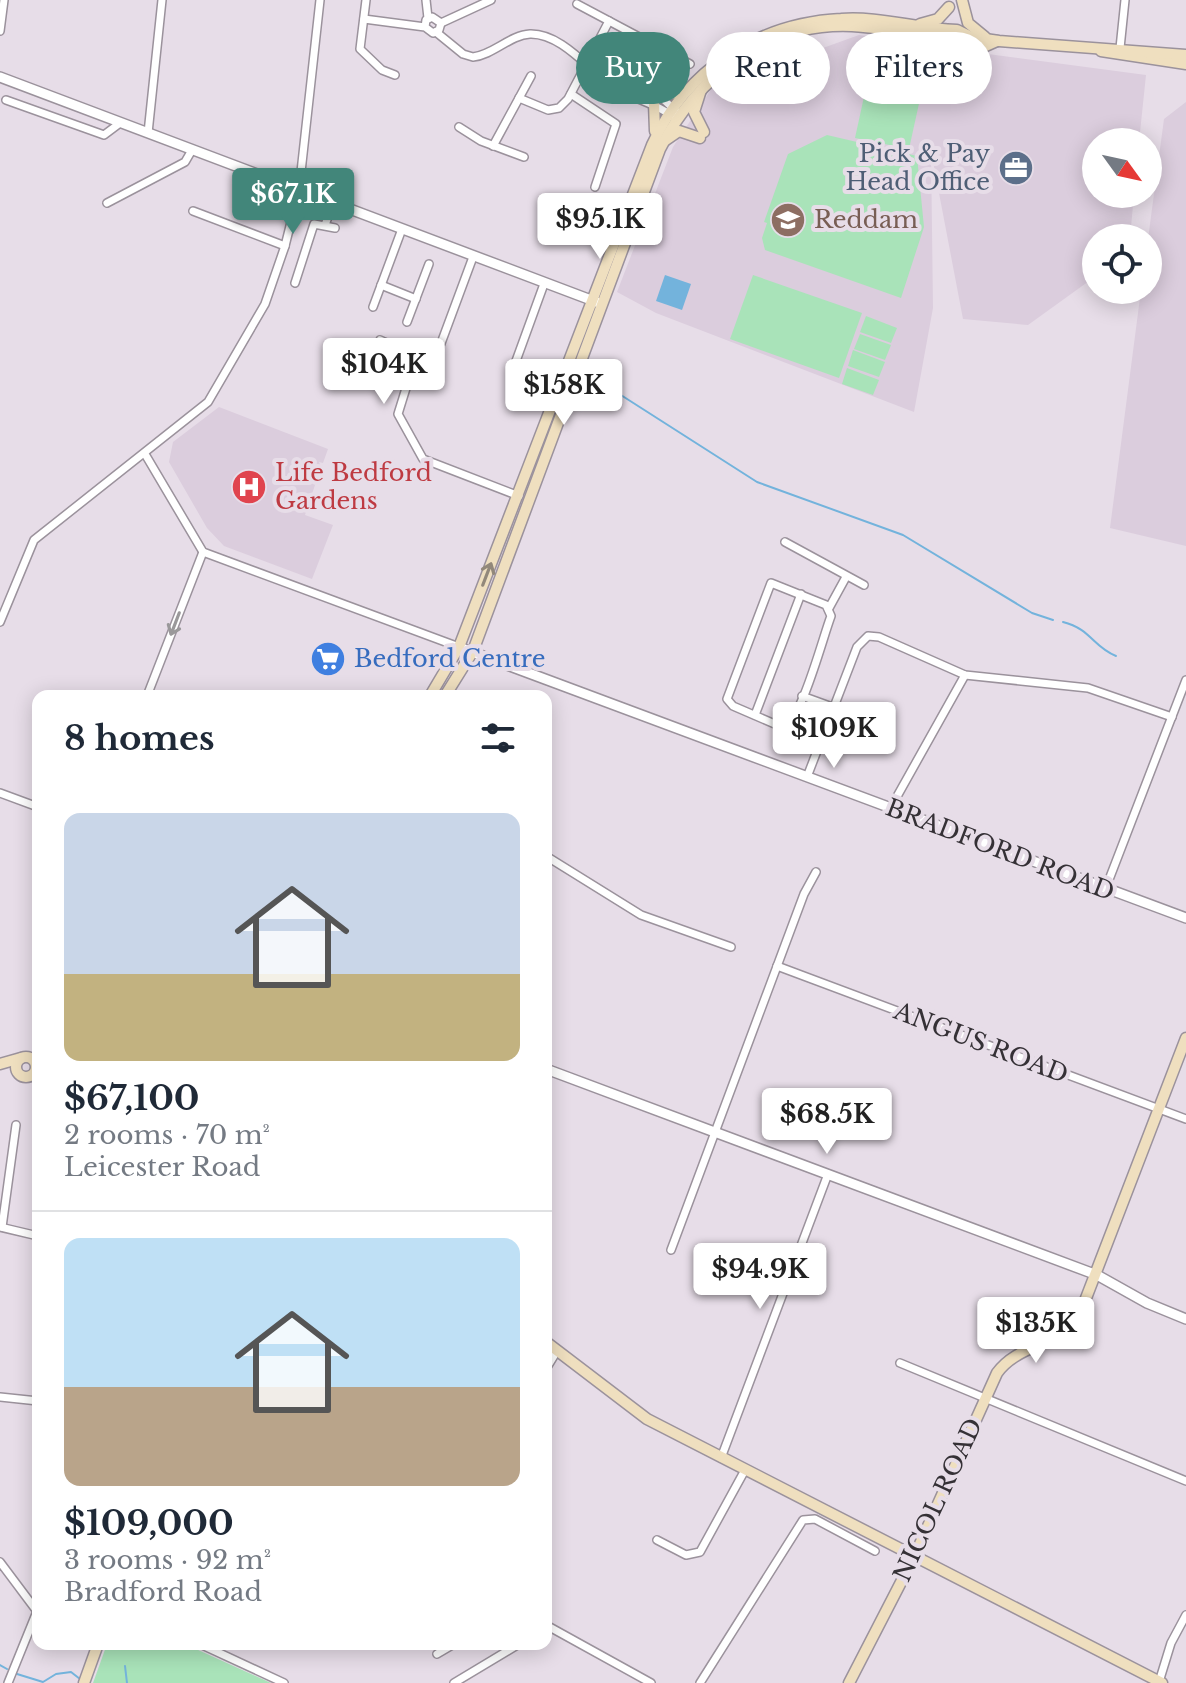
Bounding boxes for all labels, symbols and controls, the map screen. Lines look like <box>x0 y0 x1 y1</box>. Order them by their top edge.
chip: Buy <box>576 32 690 104</box>
chip: Rent <box>706 32 830 104</box>
chip: Filters <box>846 32 992 104</box>
north arrow <box>1082 128 1162 208</box>
map controls <box>1082 128 1162 304</box>
place label: Pick & Pay Head Office <box>846 139 991 196</box>
office icon: Pick & Pay Head Office <box>997 149 1035 187</box>
pin: $67.1K <box>228 168 358 236</box>
text: $67.1K <box>250 178 336 210</box>
pin: $95.1K <box>535 193 665 261</box>
school or university icon: Reddam <box>769 201 807 239</box>
text: $95.1K <box>555 203 645 235</box>
place label: Reddam <box>814 205 918 234</box>
button: locate <box>1082 224 1162 304</box>
pin: $104K <box>328 338 440 406</box>
text: $104K <box>341 348 427 380</box>
pin: $158K <box>508 359 620 427</box>
text: $158K <box>523 369 605 401</box>
place label: Life Bedford Gardens <box>275 458 432 515</box>
hospital icon: Life Bedford Gardens <box>230 468 268 506</box>
one-way arrow <box>481 562 495 587</box>
one-way arrow <box>167 611 181 636</box>
supermarket icon: Bedford Centre <box>309 640 347 678</box>
place label: Bedford Centre <box>354 644 546 673</box>
pin: $109K <box>778 702 890 770</box>
text: $109K <box>791 712 877 744</box>
icon: filters <box>476 716 520 760</box>
text: 8 homes <box>64 717 215 759</box>
street label: BRADFORD ROAD <box>882 793 1118 906</box>
icon: home <box>220 865 364 1009</box>
street label: ANGUS ROAD <box>889 996 1072 1089</box>
text: $67,100 <box>64 1077 200 1119</box>
pin: $68.5K <box>762 1088 892 1156</box>
text: $68.5K <box>780 1098 874 1130</box>
text: 2 rooms · 70 m² <box>64 1119 270 1151</box>
text: Leicester Road <box>64 1151 260 1183</box>
pin: $94.9K <box>695 1243 825 1311</box>
text: $94.9K <box>711 1253 809 1285</box>
icon: home <box>220 1290 364 1434</box>
pin: $135K <box>980 1297 1092 1365</box>
text: $135K <box>995 1307 1077 1339</box>
street label: NICOL ROAD <box>887 1414 988 1586</box>
text: $109,000 <box>64 1502 234 1544</box>
text: 3 rooms · 92 m² <box>64 1544 271 1576</box>
text: Bradford Road <box>64 1576 262 1608</box>

